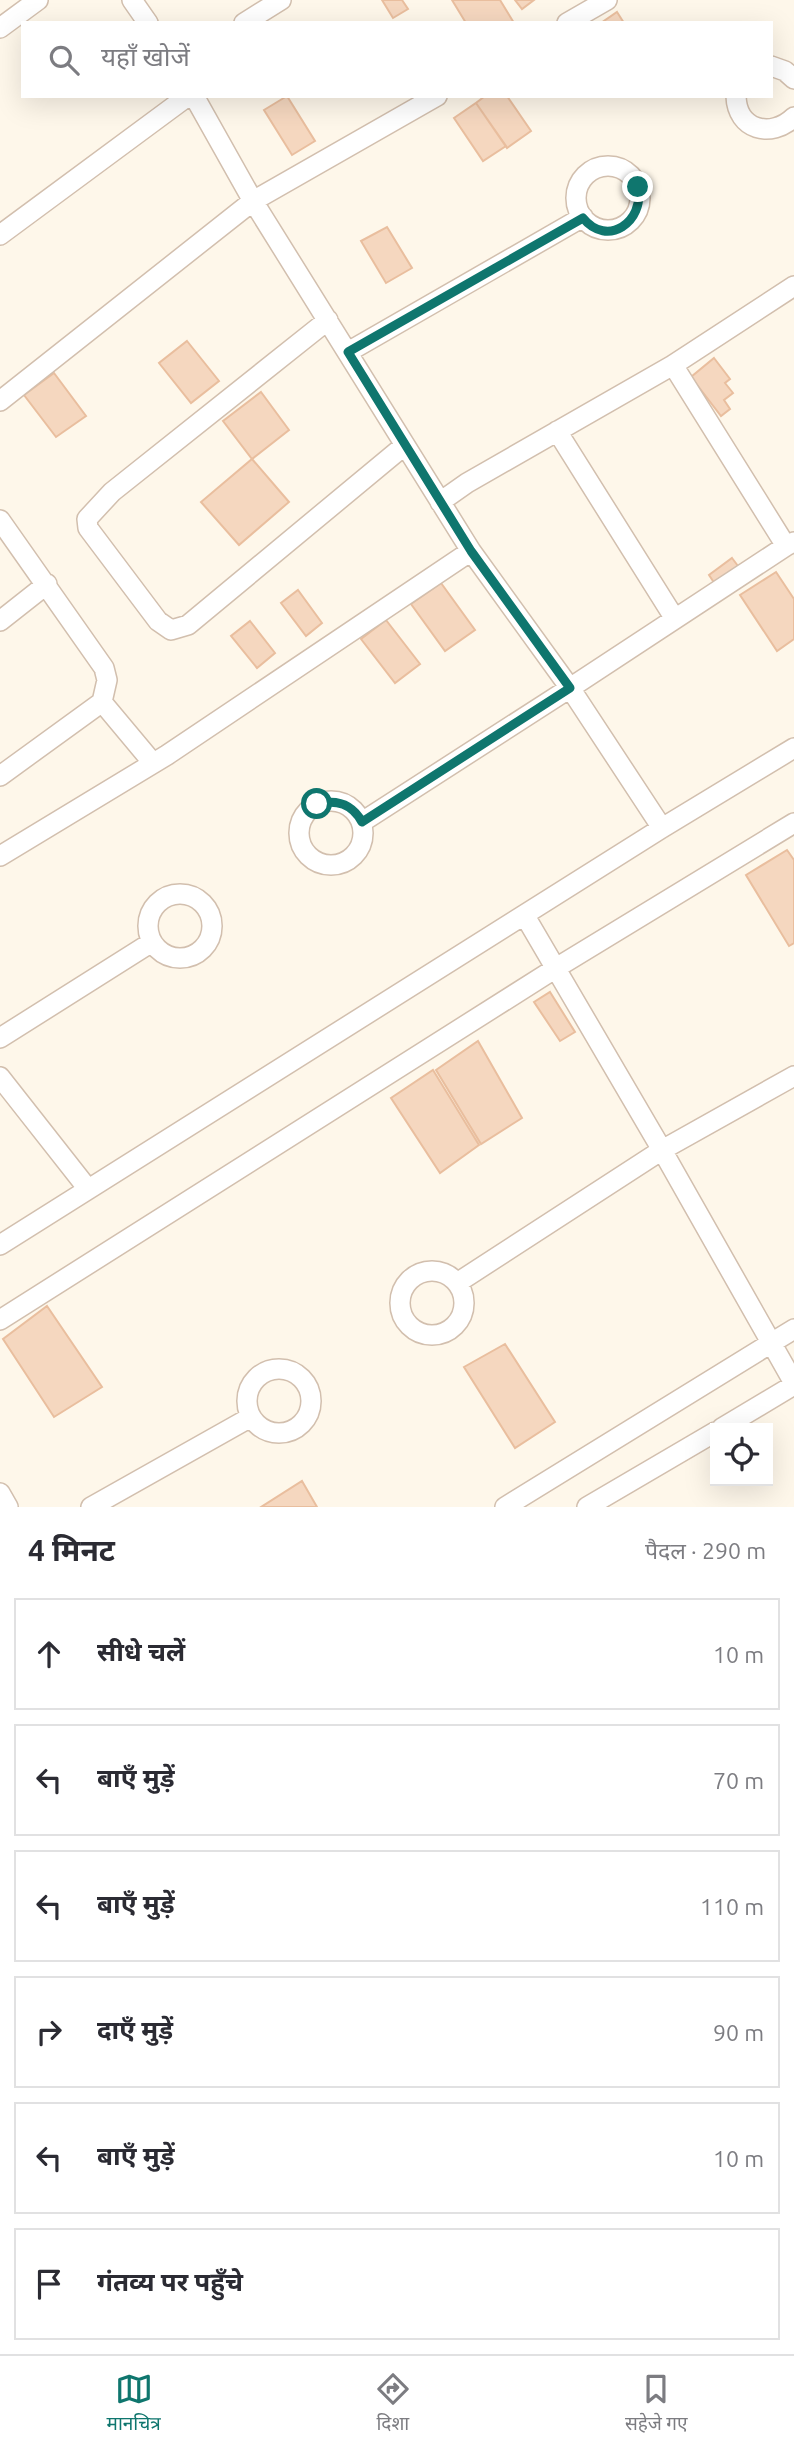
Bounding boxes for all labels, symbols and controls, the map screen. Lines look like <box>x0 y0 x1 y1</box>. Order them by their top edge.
search box <box>21 21 773 98</box>
icon: search <box>45 41 83 79</box>
text: यहाँ खोजें <box>101 42 190 71</box>
route end <box>622 171 653 202</box>
route start <box>301 788 332 819</box>
map controls <box>710 1423 773 1486</box>
button: locate <box>710 1423 773 1486</box>
text: 4 मिनट <box>28 1533 115 1567</box>
text: पैदल · 290 m <box>645 1538 766 1563</box>
icon: ahead <box>30 1635 68 1673</box>
text: सीधे चलें <box>97 1637 185 1666</box>
text: 10 m <box>713 1642 764 1667</box>
icon: left <box>30 1761 68 1799</box>
text: बाएँ मुड़ें <box>97 1763 174 1792</box>
text: 70 m <box>713 1768 764 1793</box>
icon: left <box>30 1887 68 1925</box>
text: बाएँ मुड़ें <box>97 1889 174 1918</box>
text: 110 m <box>700 1894 764 1919</box>
icon: right <box>30 2013 68 2051</box>
text: दाएँ मुड़ें <box>97 2015 173 2044</box>
text: 90 m <box>713 2020 764 2045</box>
icon: left <box>30 2139 68 2177</box>
text: बाएँ मुड़ें <box>97 2141 174 2170</box>
text: 10 m <box>713 2146 764 2171</box>
icon: arrive <box>30 2265 68 2303</box>
text: गंतव्य पर पहुँचे <box>97 2267 243 2296</box>
tab: मानचित्र <box>107 2370 161 2438</box>
tab: दिशा <box>374 2370 412 2438</box>
tab: सहेजे गए <box>625 2370 687 2438</box>

